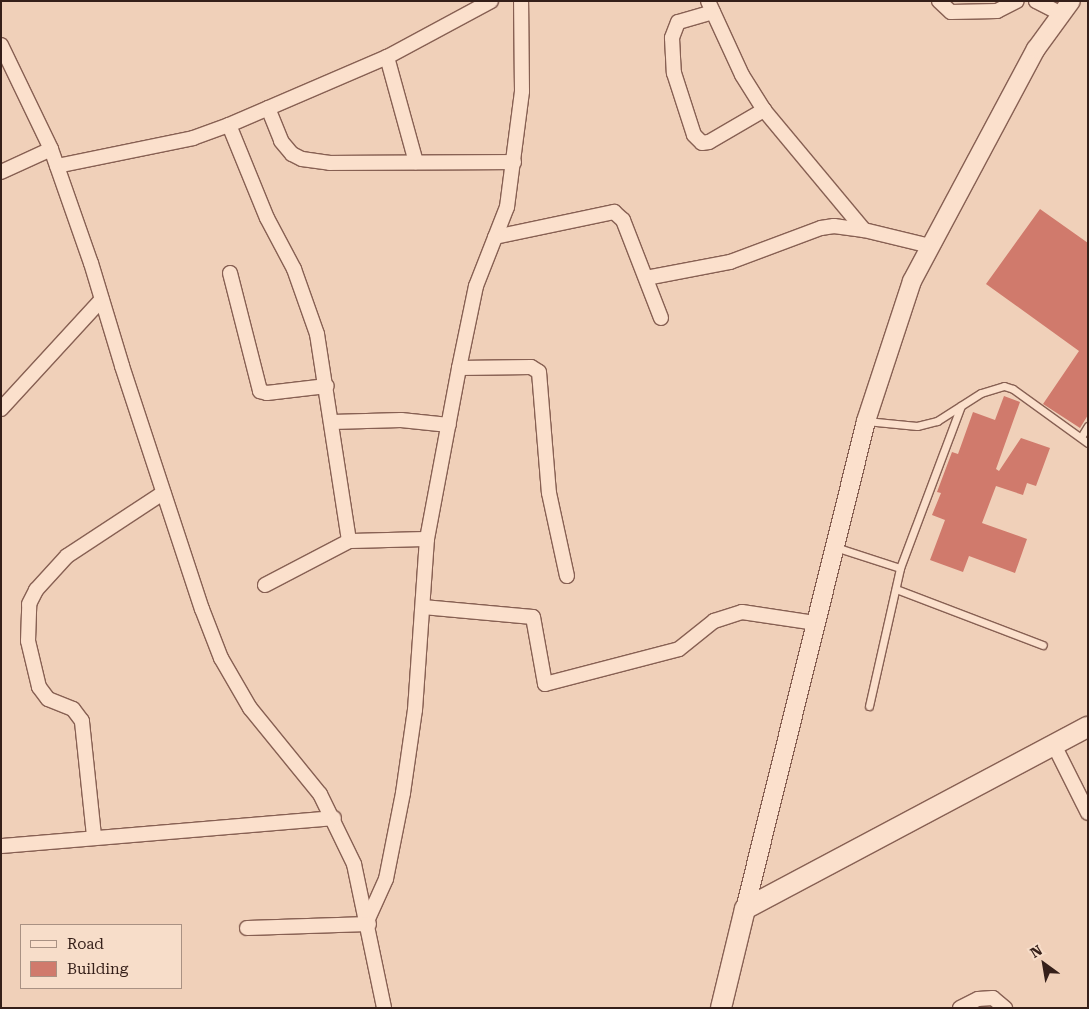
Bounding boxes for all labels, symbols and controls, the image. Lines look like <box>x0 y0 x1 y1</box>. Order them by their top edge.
legend <box>20 924 182 989</box>
text: Road <box>67 935 104 953</box>
north arrow <box>1019 939 1069 989</box>
text: N <box>1027 942 1045 961</box>
text: Building <box>67 960 128 978</box>

